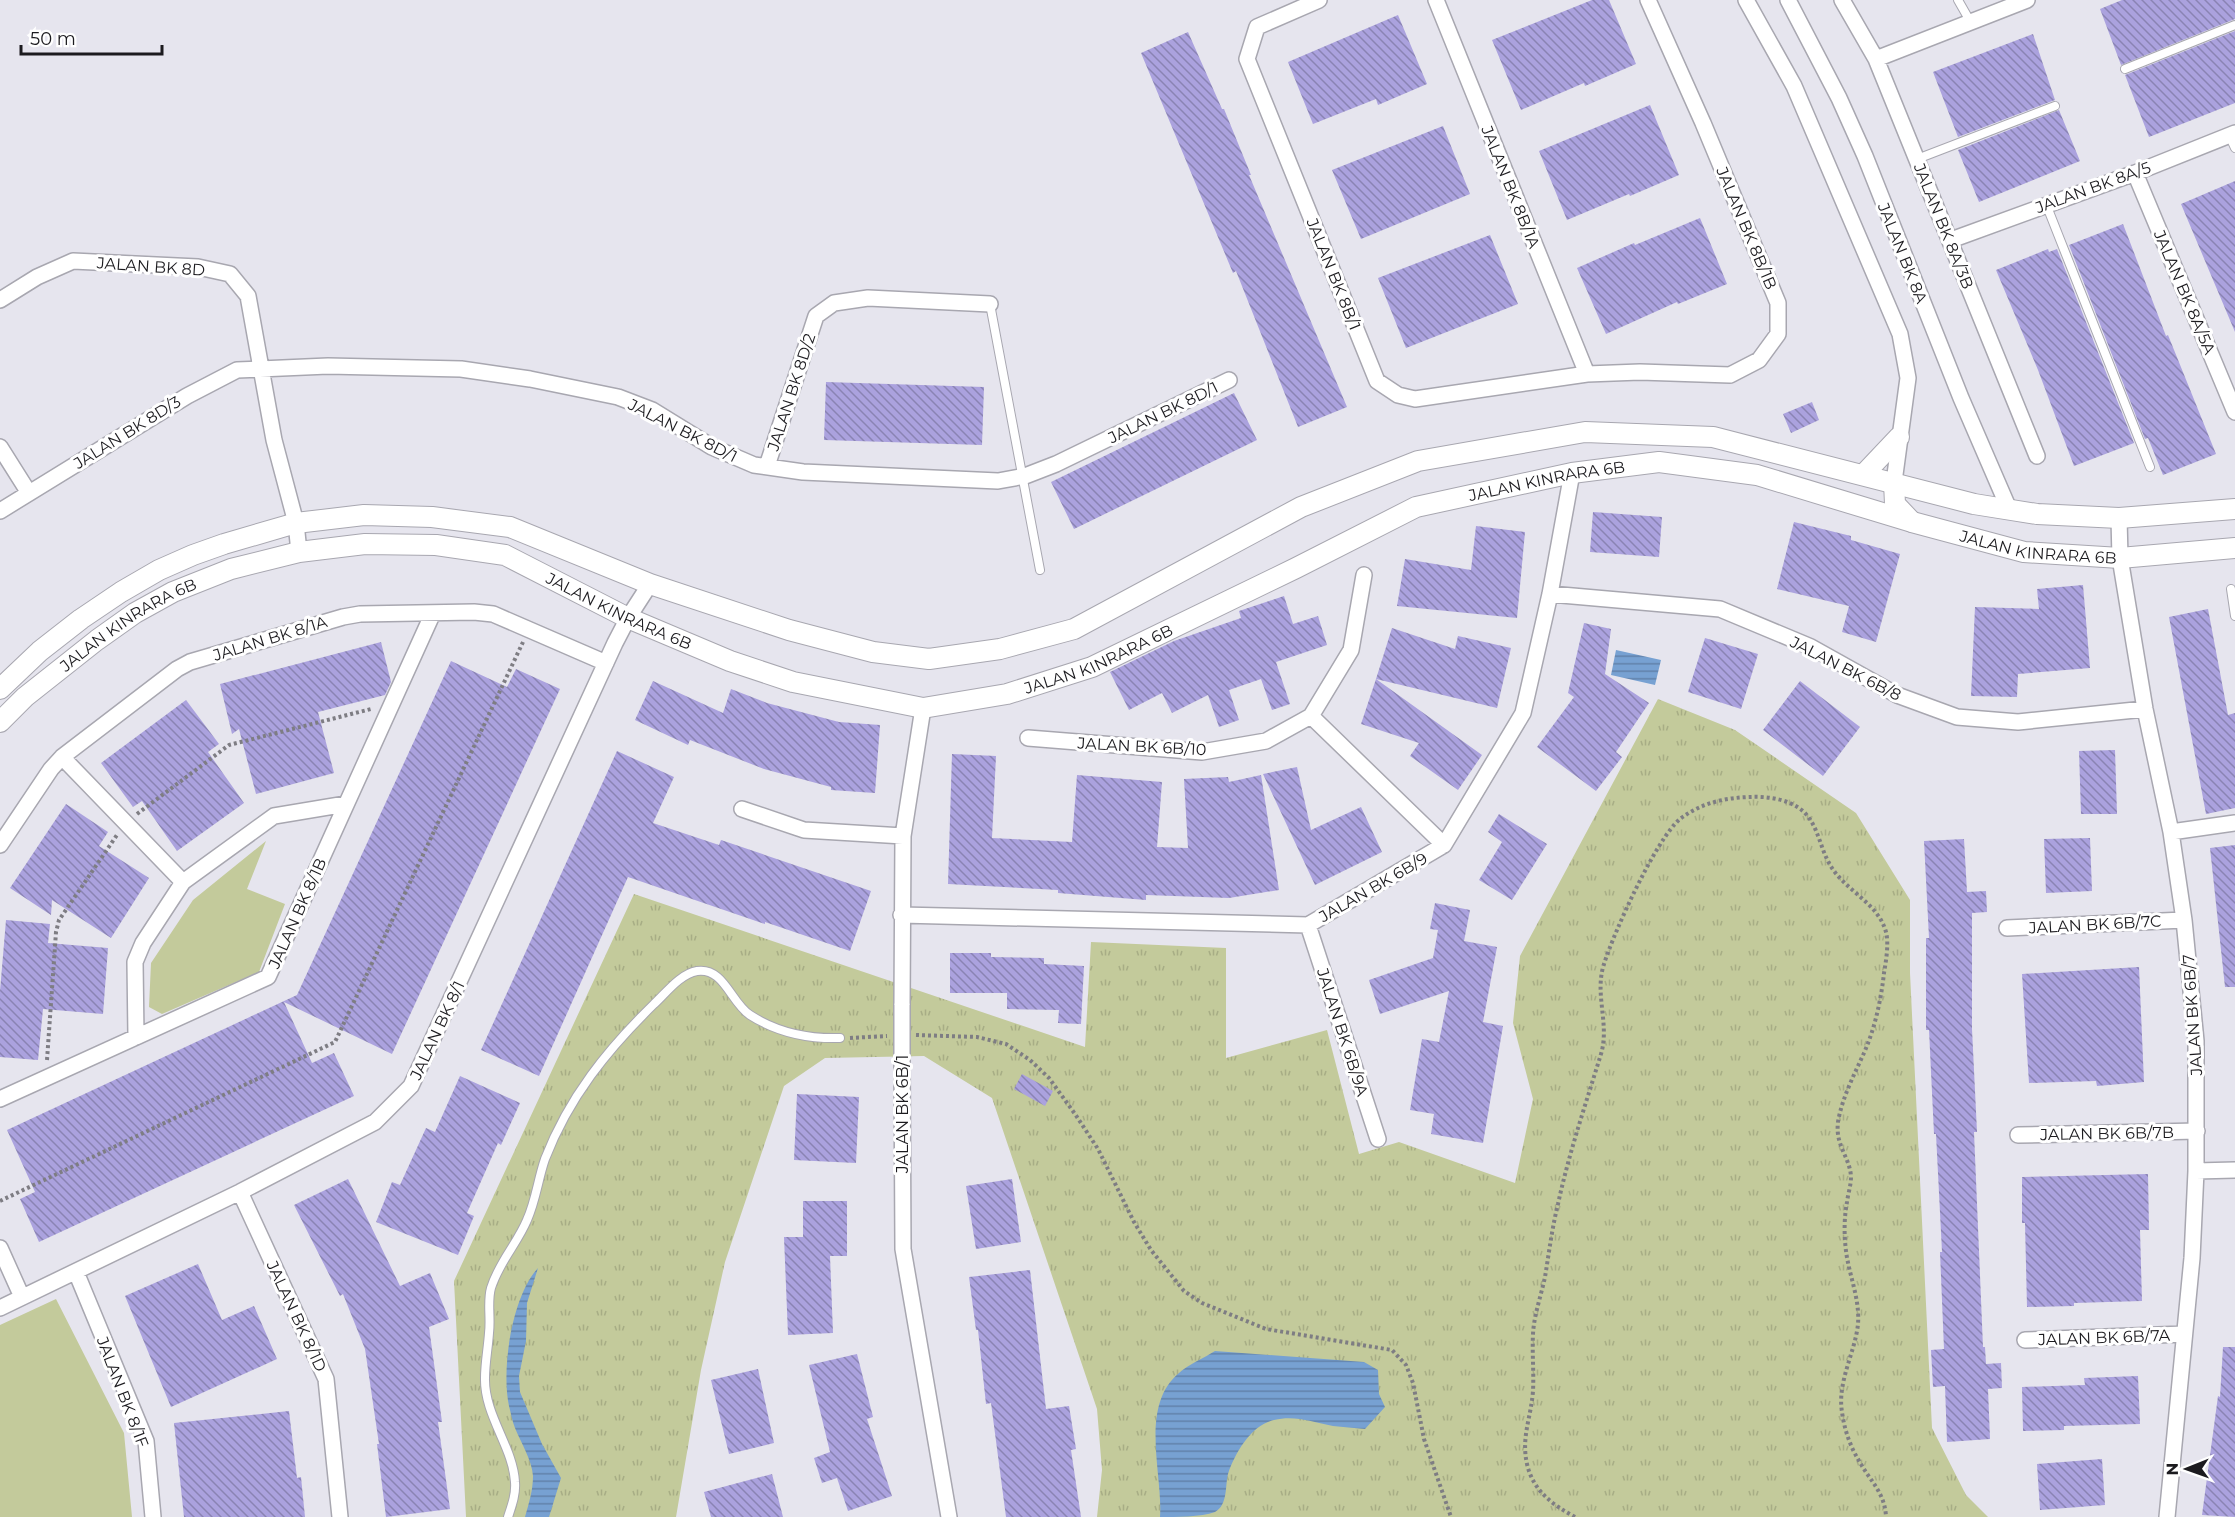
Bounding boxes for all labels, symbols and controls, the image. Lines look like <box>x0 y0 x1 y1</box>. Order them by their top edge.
scale bar <box>21 18 162 56</box>
text: 50 m <box>30 28 76 50</box>
street label: JALAN BK 8B/1A <box>1477 122 1544 252</box>
street label: JALAN BK 8A/5 <box>2032 158 2153 218</box>
street label: JALAN BK 8A/3B <box>1909 160 1977 292</box>
street label: JALAN BK 8B/1B <box>1712 163 1781 292</box>
street label: JALAN BK 8A <box>1873 199 1932 307</box>
street label: JALAN BK 8B/1 <box>1302 215 1365 333</box>
street label: JALAN BK 8A/5A <box>2149 226 2219 358</box>
street label: JALAN BK 8D <box>95 253 206 280</box>
street label: JALAN BK 8D/2 <box>763 331 819 454</box>
street label: JALAN BK 8D/1 <box>1104 378 1221 448</box>
street label: JALAN BK 8D/3 <box>69 392 184 473</box>
street label: JALAN BK 8D/1 <box>624 394 740 466</box>
street label: JALAN KINRARA 6B <box>1466 457 1626 505</box>
street label: JALAN KINRARA 6B <box>1957 526 2117 568</box>
street label: JALAN KINRARA 6B <box>542 568 694 654</box>
street label: JALAN KINRARA 6B <box>56 575 199 676</box>
street label: JALAN BK 8/1A <box>210 612 330 665</box>
street label: JALAN KINRARA 6B <box>1021 620 1176 698</box>
street label: JALAN BK 6B/8 <box>1786 632 1904 705</box>
street label: JALAN BK 6B/10 <box>1076 734 1207 759</box>
street label: JALAN BK 6B/9 <box>1315 849 1431 927</box>
street label: JALAN BK 8/1B <box>264 855 330 972</box>
street label: JALAN BK 6B/7C <box>2027 912 2162 938</box>
street label: JALAN BK 6B/7 <box>2179 954 2206 1077</box>
street label: JALAN BK 6B/9A <box>1313 965 1372 1099</box>
street label: JALAN BK 8/1 <box>406 978 469 1084</box>
street label: JALAN BK 6B/1 <box>893 1055 912 1174</box>
street label: JALAN BK 6B/7B <box>2039 1123 2174 1144</box>
street label: JALAN BK 8/1D <box>262 1257 331 1375</box>
street label: JALAN BK 6B/7A <box>2037 1326 2171 1349</box>
street label: JALAN BK 8/1F <box>92 1333 152 1450</box>
north arrow <box>2157 1439 2217 1499</box>
text: N <box>2163 1463 2182 1476</box>

